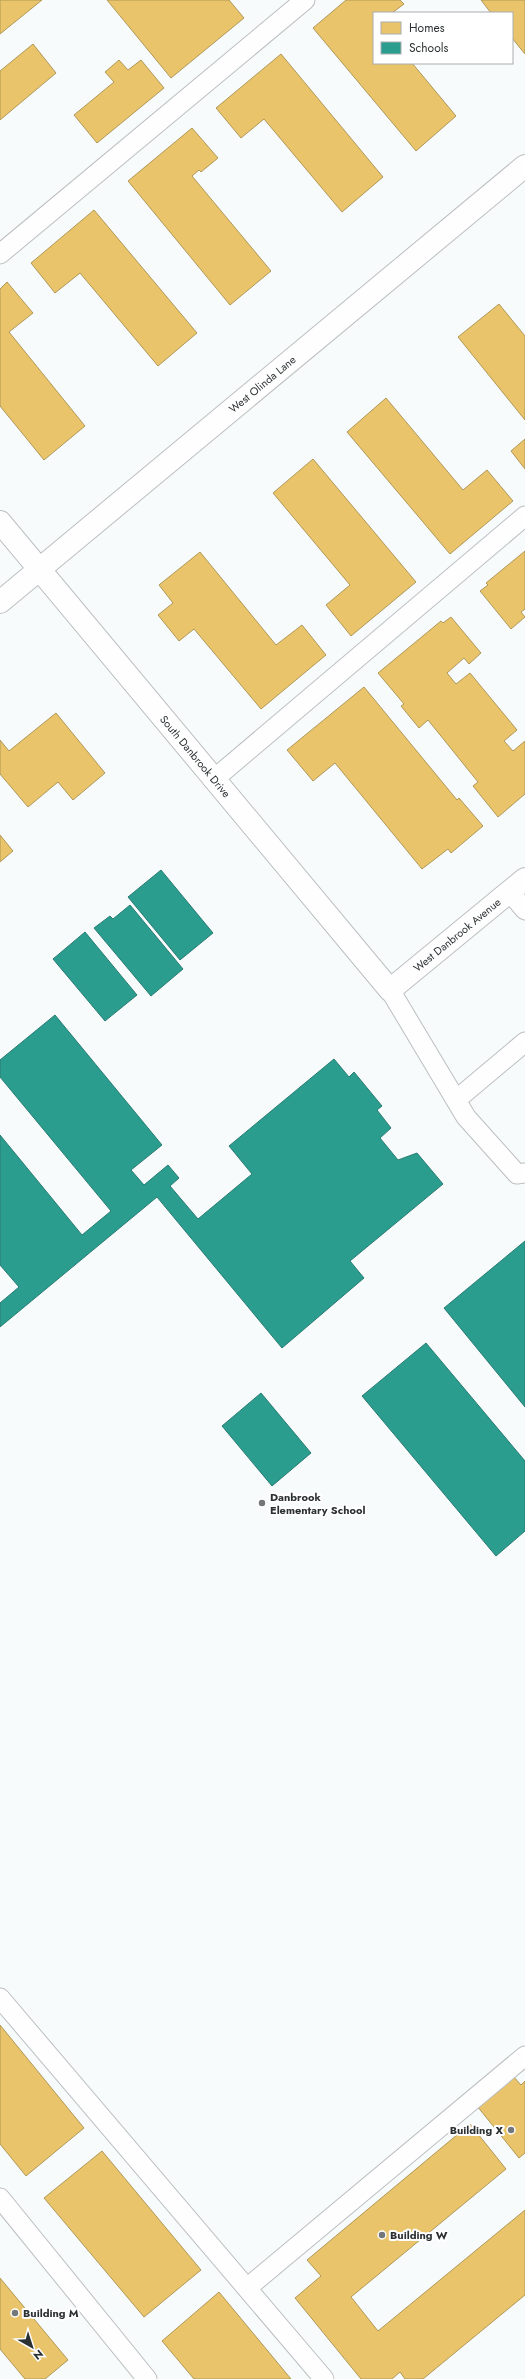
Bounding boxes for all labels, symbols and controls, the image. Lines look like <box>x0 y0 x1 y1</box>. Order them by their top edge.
legend <box>373 12 513 64</box>
text: Homes <box>409 19 445 37</box>
text: Schools <box>409 39 448 57</box>
street label: West Olinda Lane <box>225 351 299 417</box>
street label: South Danbrook Drive <box>156 712 234 801</box>
street label: West Danbrook Avenue <box>410 894 504 976</box>
place label: Danbrook Elementary School <box>270 1489 365 1518</box>
marker: Danbrook Elementary School <box>257 1498 267 1508</box>
place label: Building X <box>450 2122 503 2138</box>
marker: Building X <box>506 2125 516 2135</box>
place label: Building W <box>390 2227 448 2243</box>
marker: Building W <box>377 2230 387 2240</box>
place label: Building M <box>23 2305 79 2321</box>
marker: Building M <box>10 2308 20 2318</box>
north arrow <box>12 2327 52 2367</box>
text: N <box>30 2346 47 2364</box>

